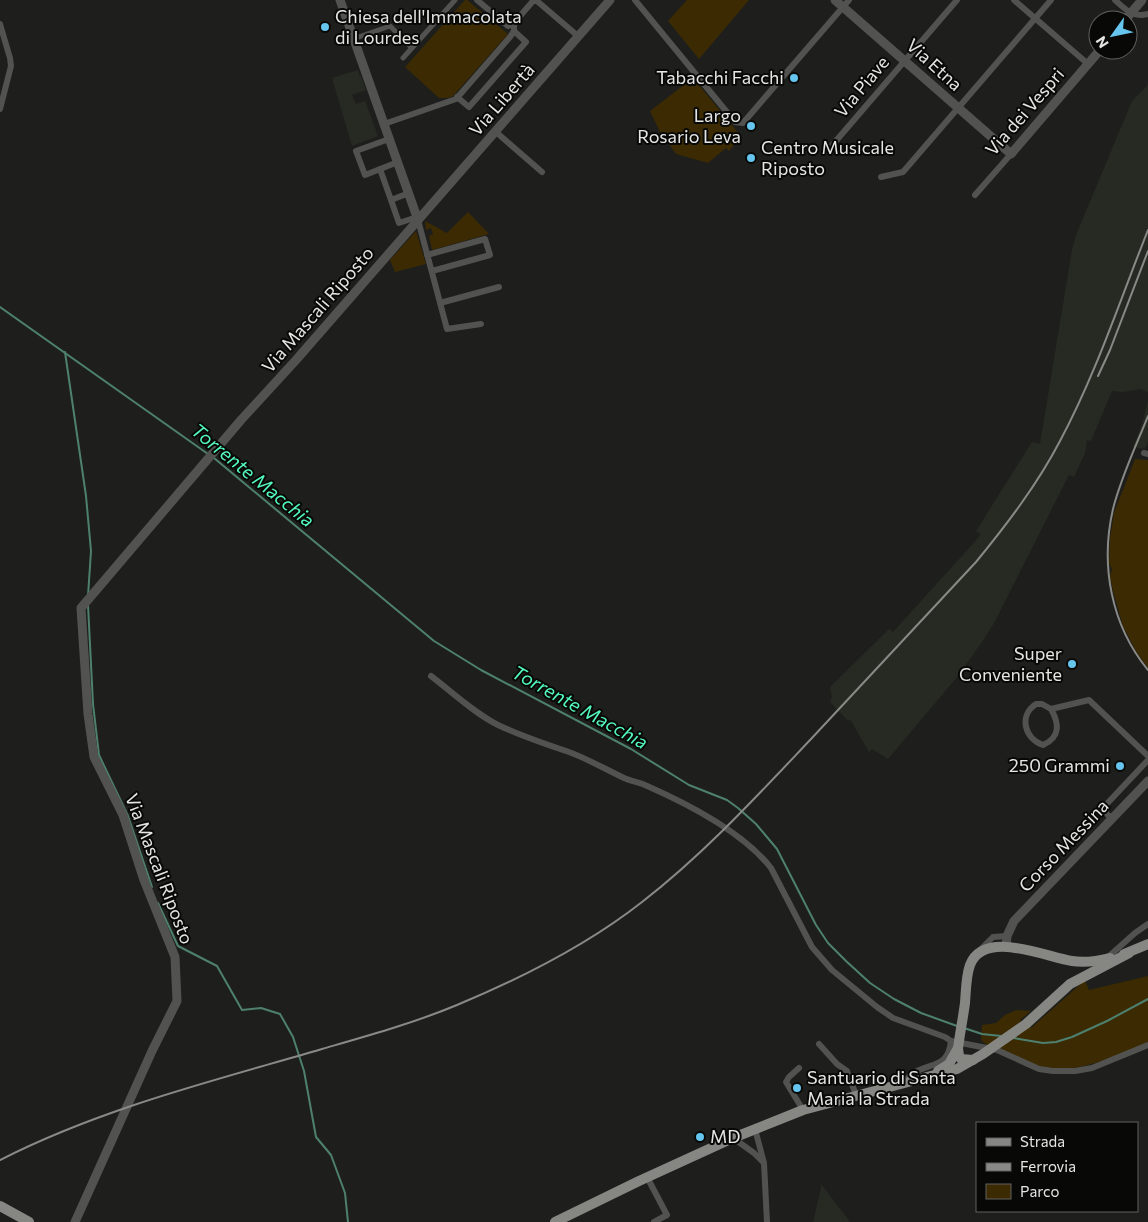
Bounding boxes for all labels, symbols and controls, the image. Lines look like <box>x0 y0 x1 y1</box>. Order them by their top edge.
place label: Chiesa dell'Immacolata di Lourdes <box>335 5 522 48</box>
north arrow <box>1088 10 1138 60</box>
marker: Chiesa dell'Immacolata di Lourdes <box>319 21 331 33</box>
text: N <box>1092 33 1112 51</box>
street label: Via Etna <box>902 34 967 95</box>
street label: Via Piave <box>829 51 893 122</box>
street label: Via Libertà <box>464 59 539 140</box>
street label: Via dei Vespri <box>980 63 1068 160</box>
place label: Tabacchi Facchi <box>656 66 784 88</box>
marker: Tabacchi Facchi <box>788 72 800 84</box>
place label: Largo Rosario Leva <box>637 104 741 147</box>
marker: Largo Rosario Leva <box>745 120 757 132</box>
place label: Centro Musicale Riposto <box>761 136 894 179</box>
marker: Centro Musicale Riposto <box>745 152 757 164</box>
street label: Via Mascali Riposto <box>257 242 378 377</box>
water label: Torrente Macchia <box>187 418 319 531</box>
place label: Super Conveniente <box>959 642 1062 685</box>
marker: Super Conveniente <box>1066 658 1078 670</box>
water label: Torrente Macchia <box>508 660 652 753</box>
place label: 250 Grammi <box>1009 754 1110 776</box>
marker: 250 Grammi <box>1114 760 1126 772</box>
street label: Via Mascali Riposto <box>121 790 199 947</box>
street label: Corso Messina <box>1014 795 1113 896</box>
place label: Santuario di Santa Maria la Strada <box>807 1066 956 1109</box>
marker: Santuario di Santa Maria la Strada <box>791 1082 803 1094</box>
legend <box>976 1122 1138 1212</box>
place label: MD <box>710 1125 741 1147</box>
marker: MD <box>694 1131 706 1143</box>
text: Strada <box>1020 1132 1065 1150</box>
text: Ferrovia <box>1020 1157 1076 1175</box>
text: Parco <box>1020 1182 1059 1200</box>

